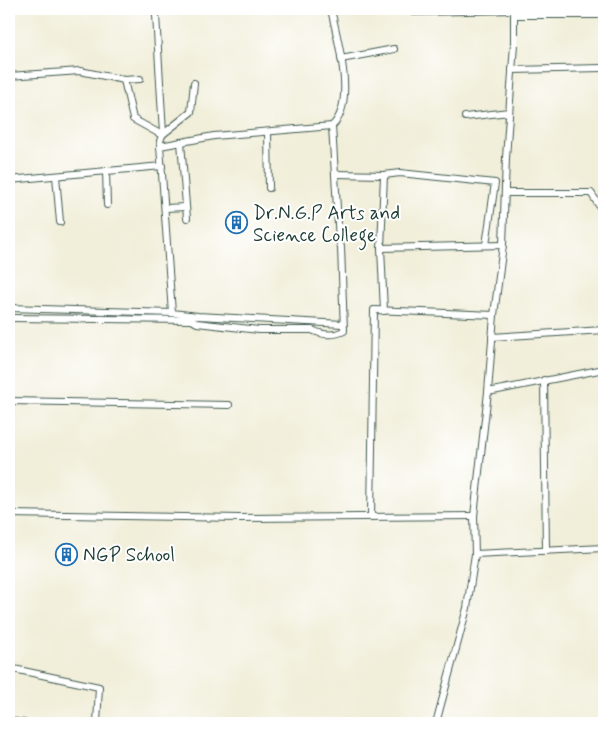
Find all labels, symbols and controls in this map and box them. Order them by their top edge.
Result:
place label: Dr.N.G.P Arts and Science College [253,201,400,251]
building icon: Dr.N.G.P Arts and Science College [225,211,249,235]
building icon: NGP School [55,542,79,566]
place label: NGP School [83,543,175,568]

